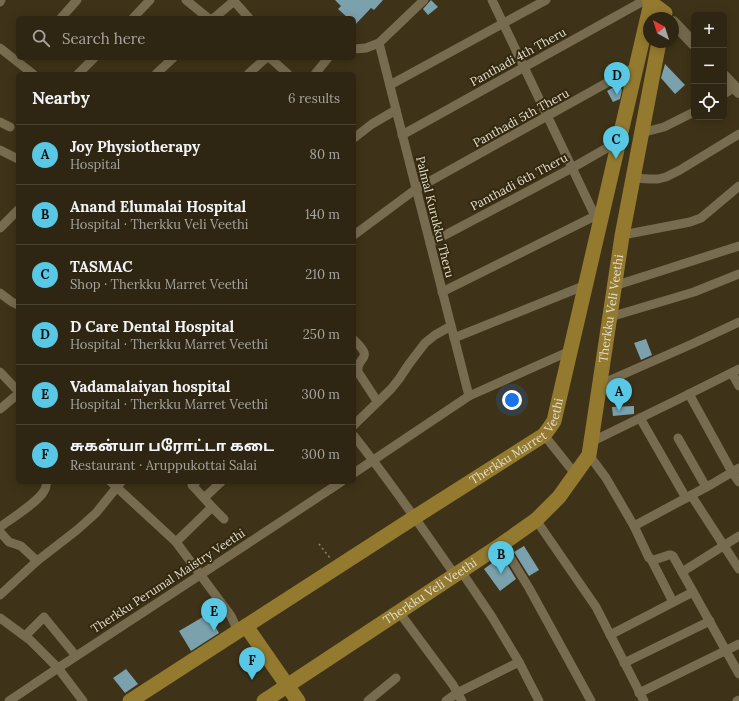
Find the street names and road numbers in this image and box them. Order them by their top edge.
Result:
street label: Panthadi 4th Theru [467,24,568,89]
street label: Panthadi 5th Theru [470,85,571,150]
street label: Panthadi 6th Theru [468,150,570,214]
street label: Palmal Kurukku Theru [413,155,458,279]
street label: Therkku Veli Veethi [595,253,626,363]
street label: Therkku Marret Veethi [467,397,566,487]
street label: Therkku Perumal Maistry Veethi [88,525,247,636]
street label: Therkku Veli Veethi [380,555,479,627]

